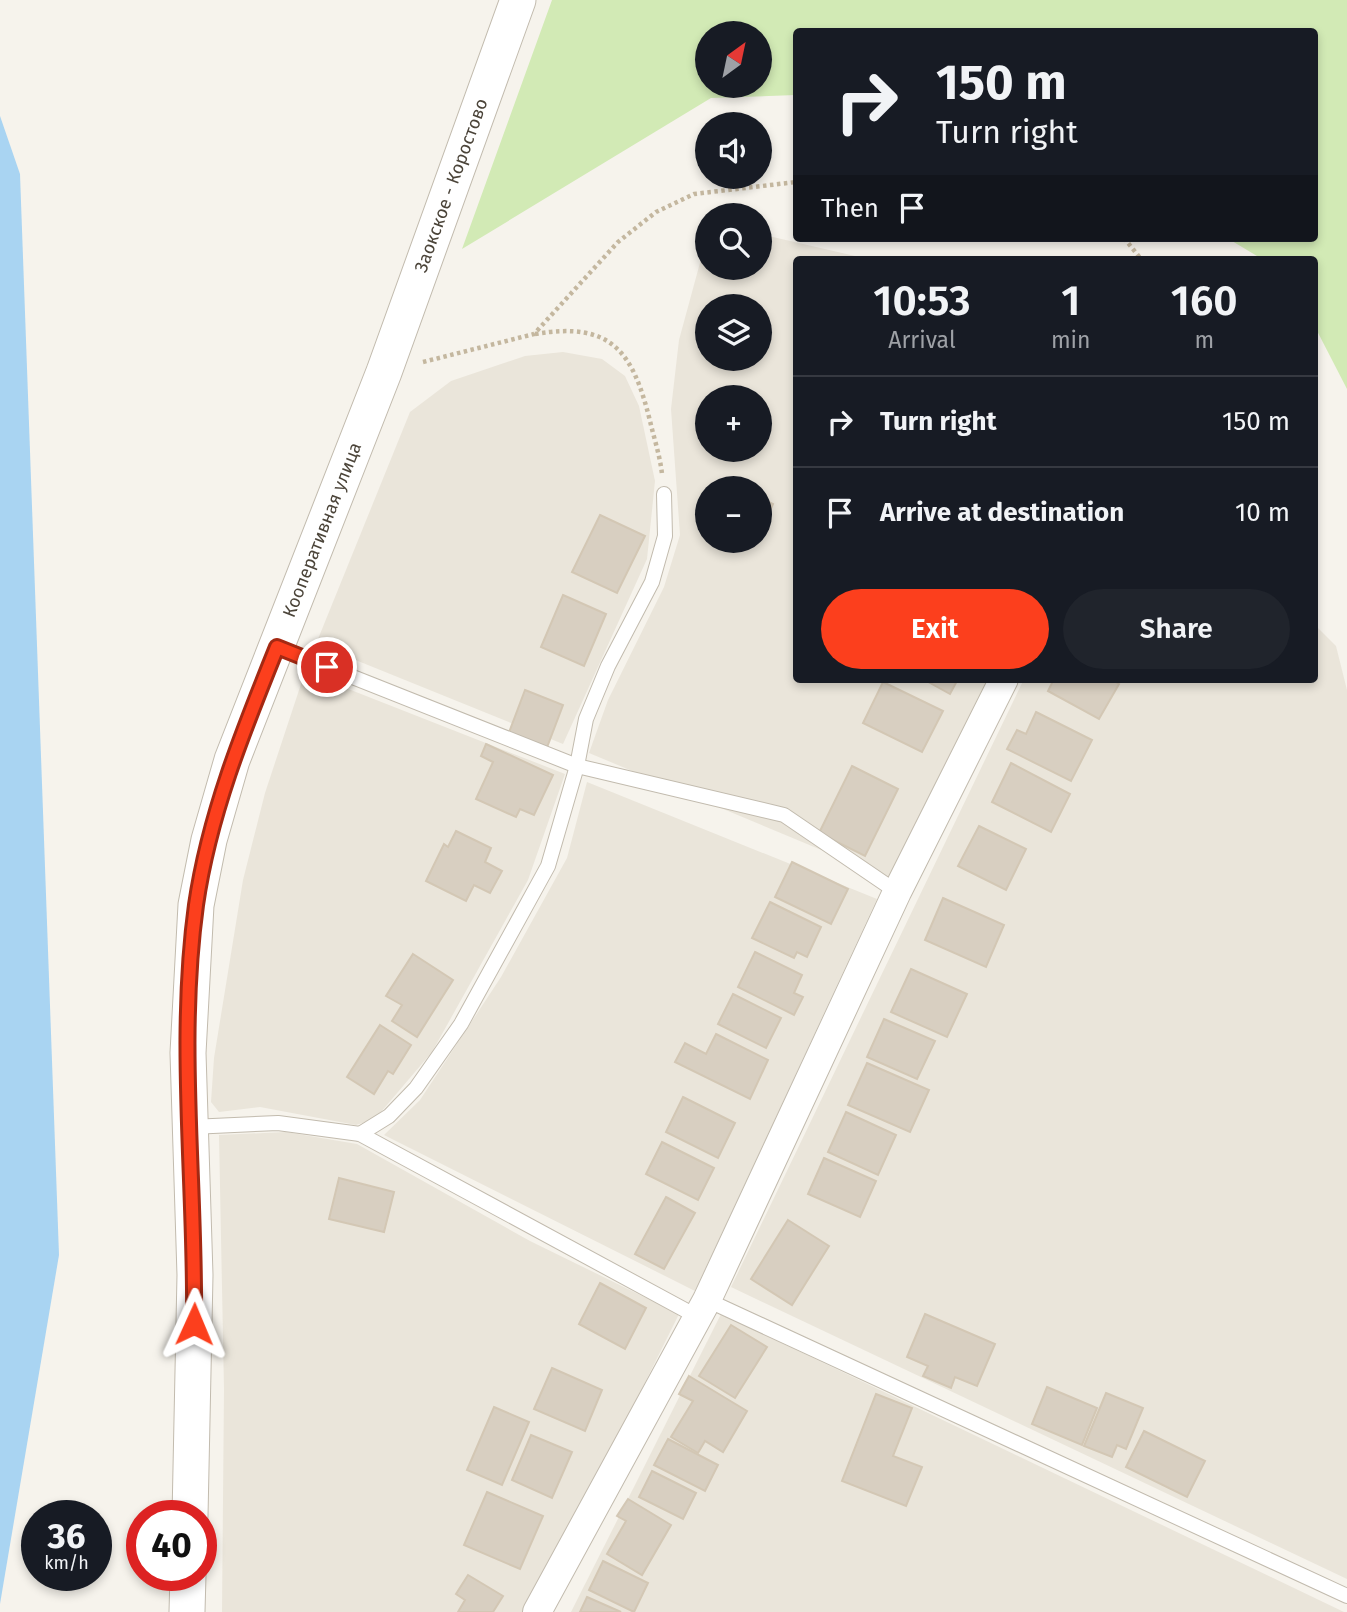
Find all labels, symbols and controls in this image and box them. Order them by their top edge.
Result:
north arrow [695,21,772,98]
map controls [695,21,772,553]
text: 150 m [936,53,1067,112]
icon: right [821,56,912,147]
street label: Заокское - Коростово [410,95,493,275]
button: sound [695,112,772,189]
text: Turn right [936,113,1078,151]
icon: arrive [893,189,931,227]
text: Then [821,193,879,224]
button: search [695,203,772,280]
text: 10:53 [873,276,971,326]
text: 1 [1061,276,1080,326]
text: 160 [1171,276,1238,326]
button: layers [695,294,772,371]
text: Arrival [888,326,956,354]
text: min [1051,326,1091,354]
text: m [1194,326,1214,354]
button: + [695,385,772,462]
icon: right [821,403,859,441]
text: Turn right [880,406,997,437]
text: 150 m [1222,406,1290,437]
street label: Кооперативная улица [278,439,366,621]
button: − [695,476,772,553]
icon: arrive [821,494,859,532]
text: Arrive at destination [880,497,1124,528]
text: 10 m [1235,497,1290,528]
button: Exit [821,589,1049,669]
button: Share [1063,589,1290,669]
pin [297,637,357,697]
icon: arrive [308,648,346,686]
position arrow [157,1287,231,1361]
speed limit sign: 40 [126,1500,217,1591]
text: 36 [48,1515,85,1557]
text: km/h [44,1552,89,1574]

